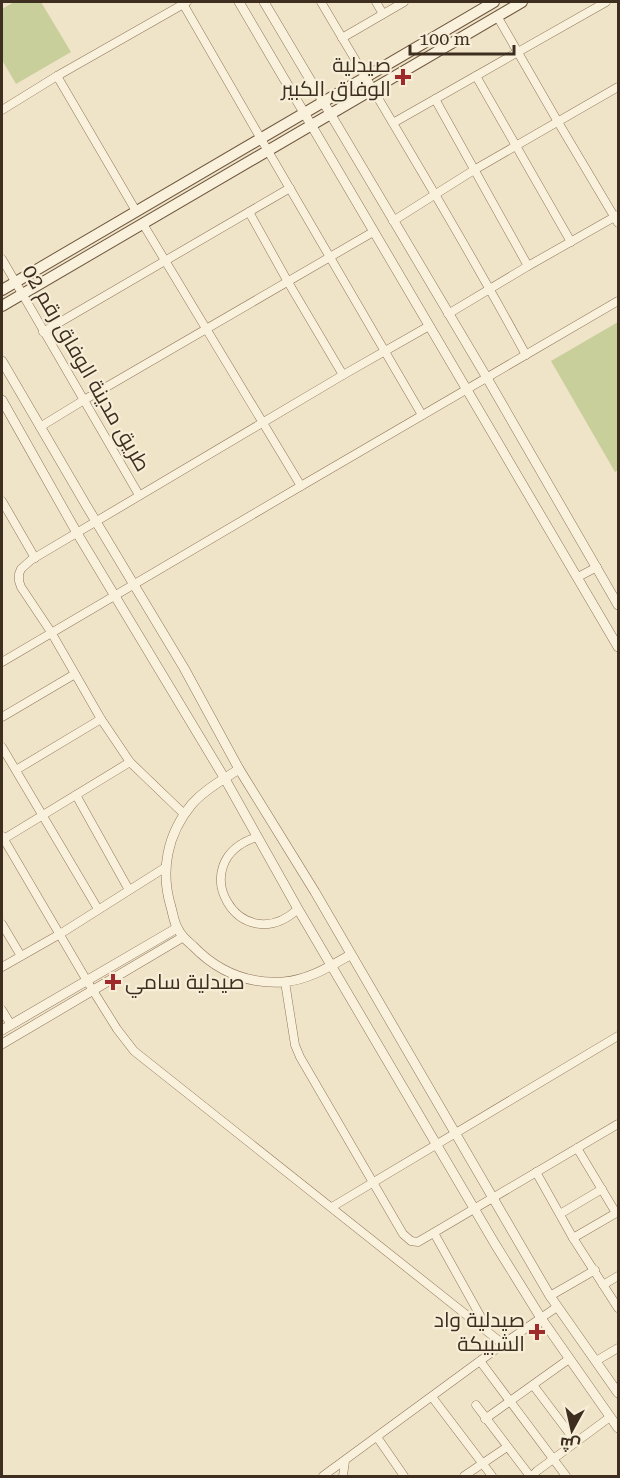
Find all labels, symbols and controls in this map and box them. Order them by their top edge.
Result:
scale bar [410,18,514,56]
text: 100 m [419,28,470,49]
place label: صيدلية الوفاق الكبير [280,53,391,102]
marker: صيدلية الوفاق الكبير [396,70,410,84]
street label: طريق مدينة الوفاق رقم 02 [15,261,155,476]
place label: صيدلية سامي [125,970,245,998]
marker: صيدلية سامي [106,975,120,989]
place label: صيدلية واد الشبيكة [434,1308,525,1356]
marker: صيدلية واد الشبيكة [530,1325,544,1339]
north arrow [542,1400,602,1460]
text: ش [558,1434,581,1455]

